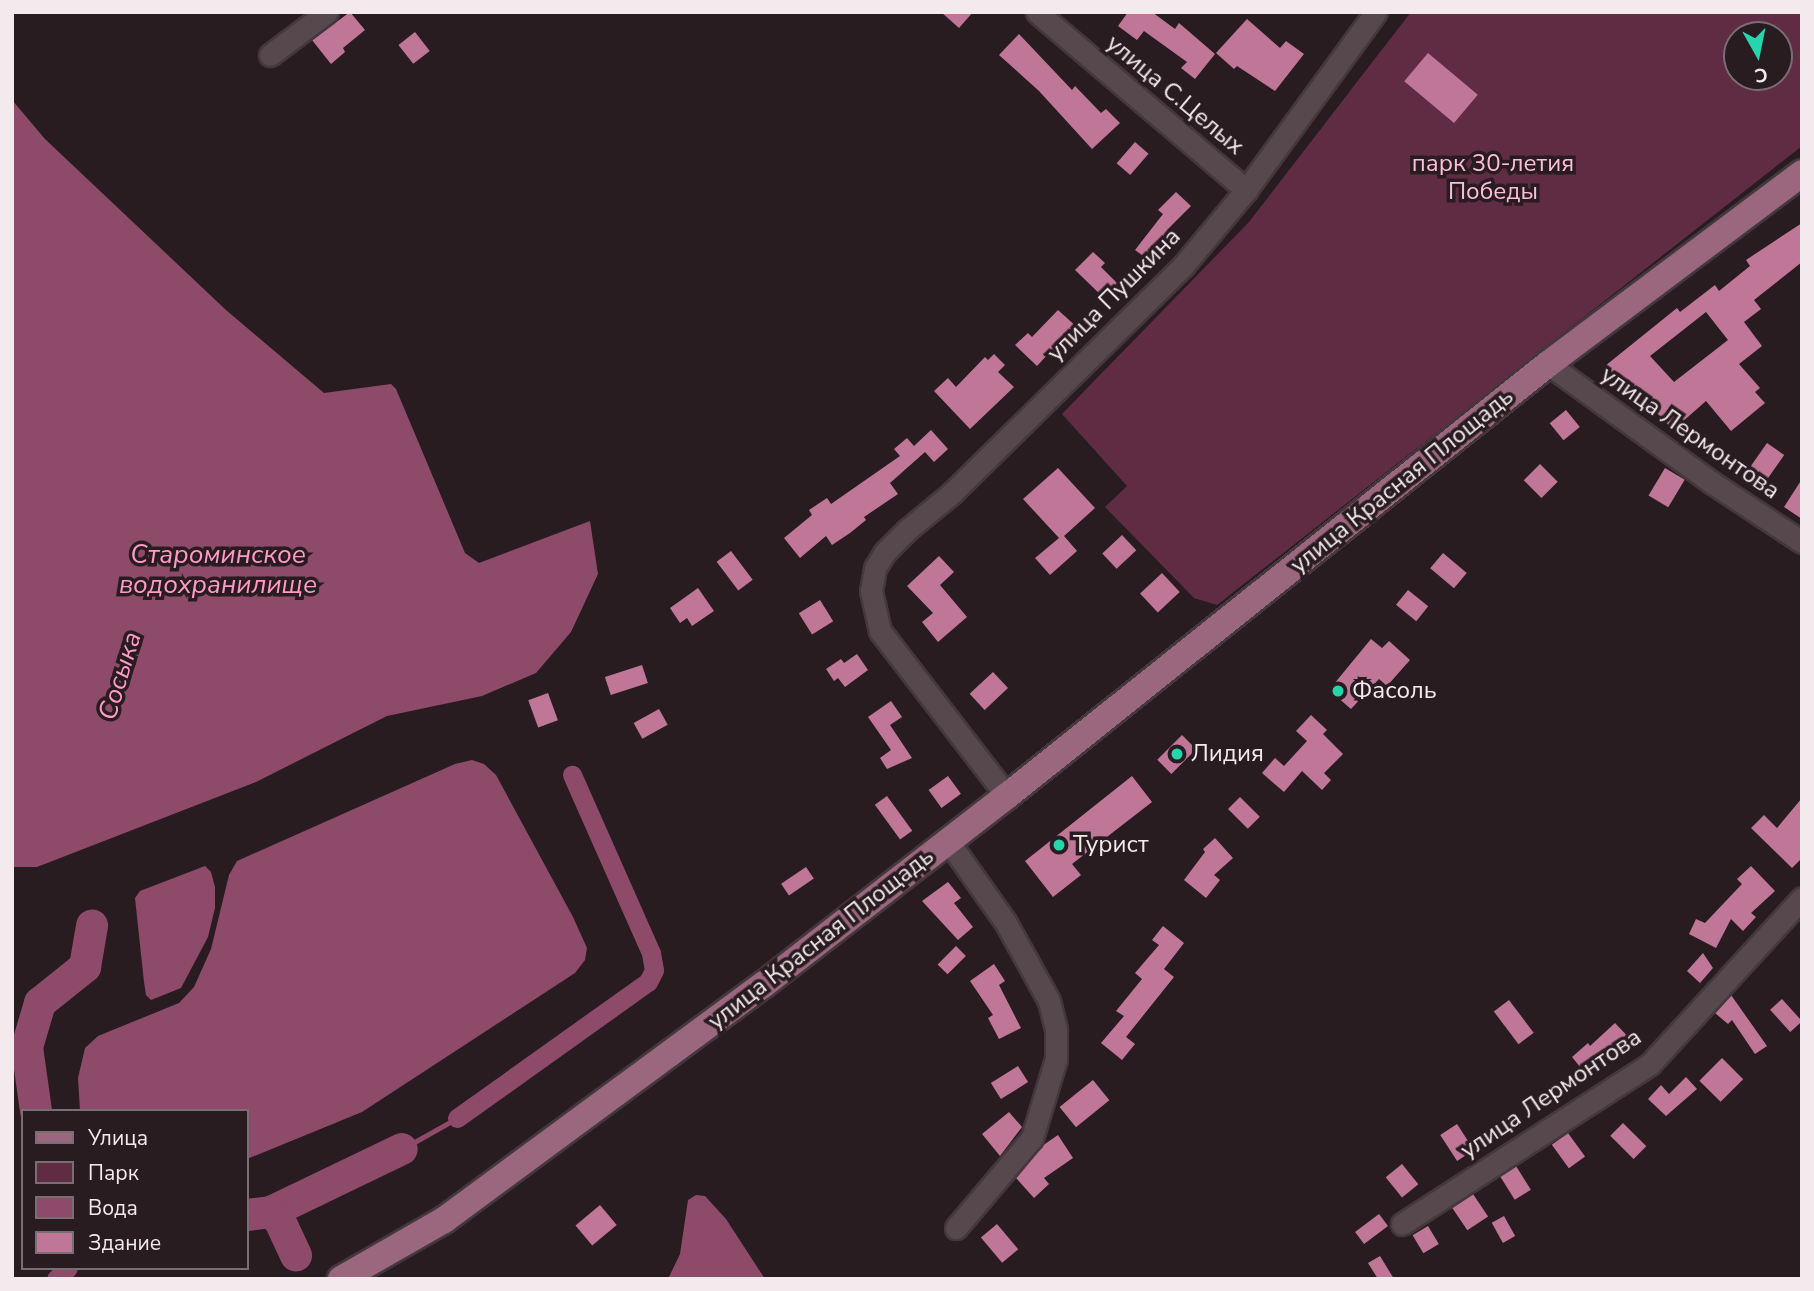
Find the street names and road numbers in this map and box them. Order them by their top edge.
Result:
street label: улица С.Целых [1100,29,1250,161]
street label: улица Пушкина [1041,222,1187,368]
street label: улица Лермонтова [1595,360,1785,506]
street label: улица Красная Площадь [1285,382,1519,580]
street label: улица Красная Площадь [702,842,940,1036]
street label: улица Лермонтова [1455,1023,1647,1165]

